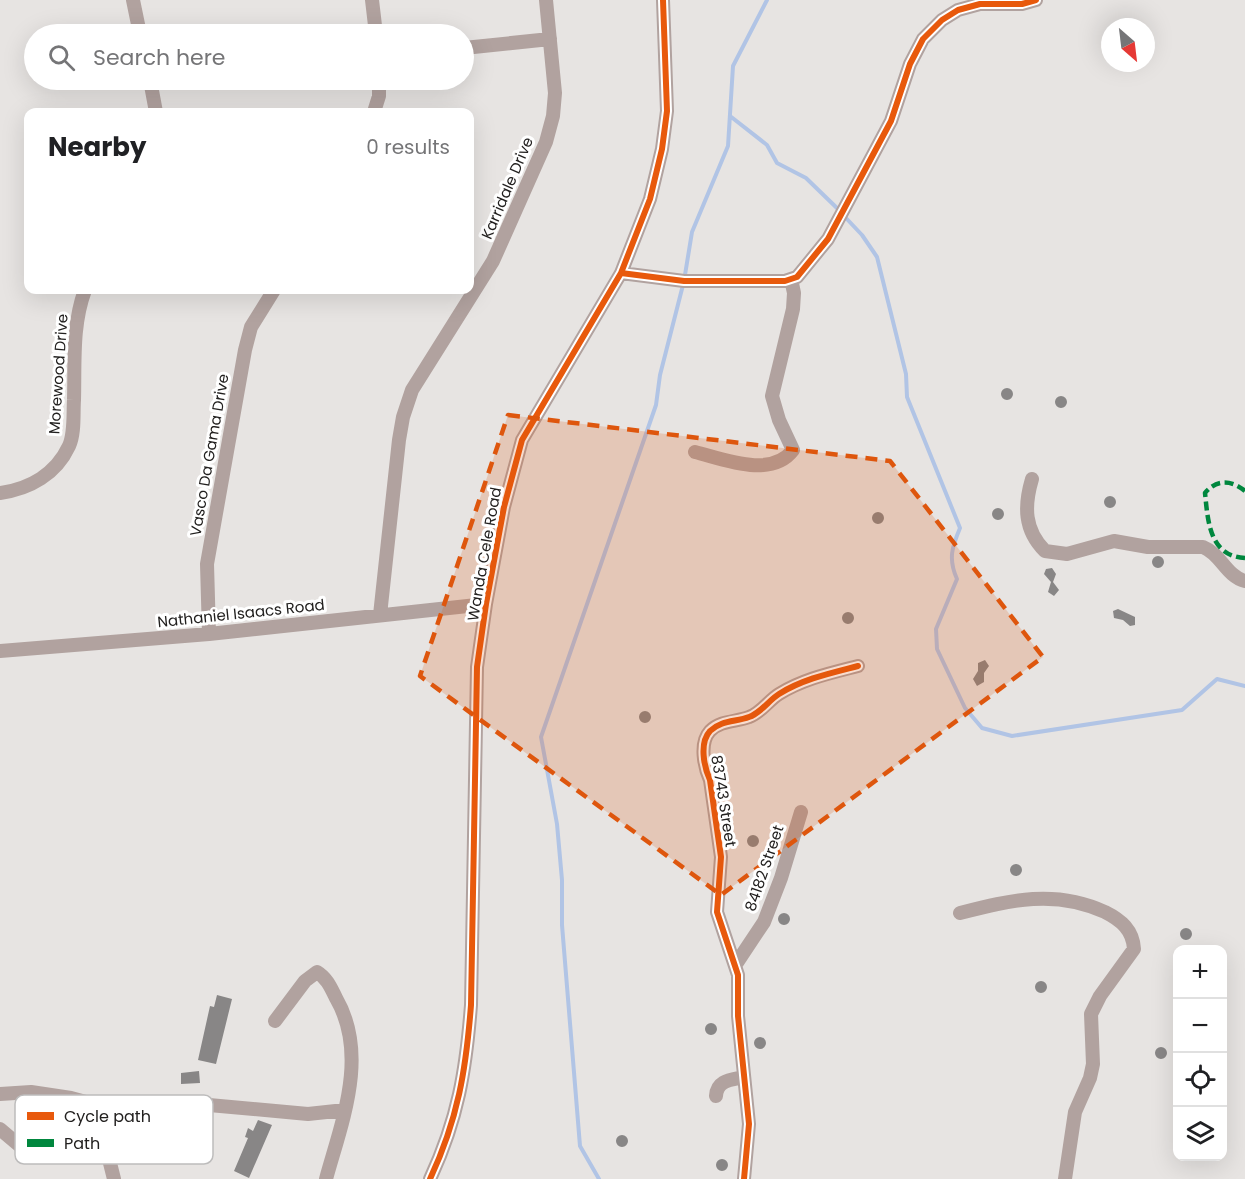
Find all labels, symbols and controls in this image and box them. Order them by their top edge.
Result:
north arrow [1101,18,1155,72]
search box [24,24,474,90]
icon: search [45,41,78,74]
text: Search here [93,42,226,73]
text: Nearby [48,129,146,165]
text: 0 results [366,133,450,161]
street label: Karridale Drive [476,134,538,242]
street label: Morewood Drive [43,313,73,435]
street label: Vasco Da Gama Drive [184,372,234,538]
street label: Wanda Cele Road [462,485,506,623]
street label: Nathaniel Isaacs Road [156,594,326,632]
street label: 83743 Street [706,754,742,848]
street label: 84182 Street [739,822,789,914]
map controls [1173,945,1227,1161]
button: + [1173,945,1227,999]
button: − [1173,999,1227,1053]
button: locate [1173,1053,1227,1107]
legend [15,1095,213,1164]
text: Cycle path [64,1105,151,1128]
button: layers [1173,1107,1227,1161]
text: Path [64,1132,100,1155]

